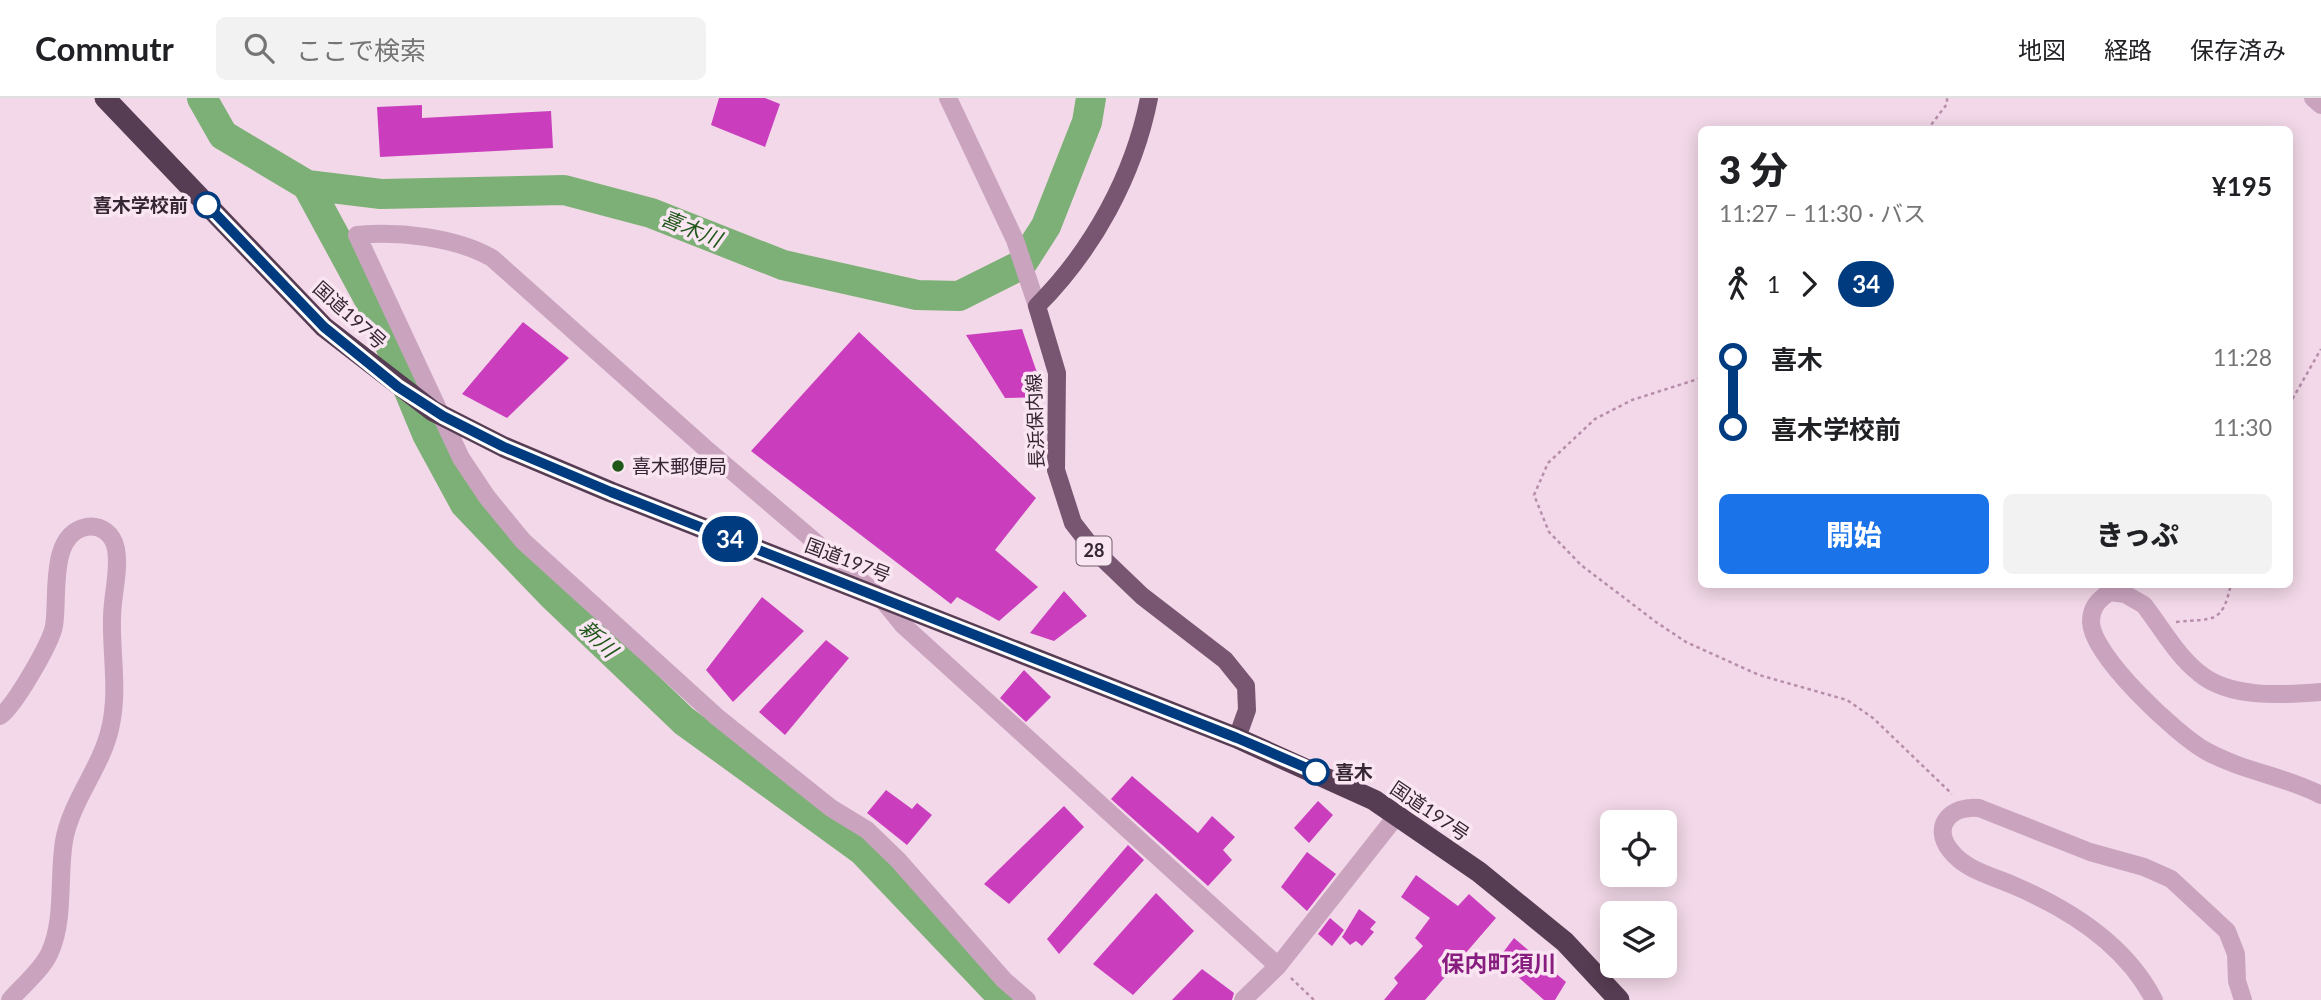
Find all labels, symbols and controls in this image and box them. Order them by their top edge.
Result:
search box [216,17,706,80]
text: Commutr [35,28,174,68]
icon: search [240,29,278,67]
text: ここで検索 [296,34,426,66]
text: 地図 [2018,35,2066,64]
text: 経路 [2104,35,2152,64]
text: 保存済み [2190,35,2286,64]
text: 3 分 [1719,146,1788,192]
text: ¥195 [2212,170,2272,202]
marker: 喜木学校前 [194,192,220,218]
place label: 喜木学校前 [93,193,188,216]
text: 11:27 – 11:30 · バス [1719,199,1926,227]
water label: 喜木川 [658,204,727,252]
icon: walk [1719,265,1757,303]
icon: forward [1790,265,1828,303]
text: 34 [1852,269,1880,298]
text: 1 [1767,270,1780,298]
street label: 国道197号 [309,276,391,353]
text: 喜木 [1771,343,1823,375]
text: 11:28 [2213,343,2272,371]
street label: 長浜保内線 [1021,373,1048,469]
text: 喜木学校前 [1771,413,1901,445]
text: 11:30 [2213,413,2272,441]
place label: 喜木郵便局 [632,454,727,477]
marker: 喜木郵便局 [610,458,626,474]
button: 開始 [1719,494,1989,574]
button: きっぷ [2003,494,2272,574]
line badge: 34 [698,516,762,562]
text: 34 [716,524,744,553]
street label: 国道197号 [802,533,894,586]
road number: 28 [1076,536,1112,565]
water label: 新川 [575,614,624,663]
marker: 喜木 [1303,759,1329,785]
place label: 喜木 [1335,760,1373,783]
street label: 国道197号 [1387,776,1474,845]
map controls [1600,810,1677,978]
button: locate [1600,810,1677,887]
button: layers [1600,901,1677,978]
district label: 保内町須川 [1442,949,1557,977]

